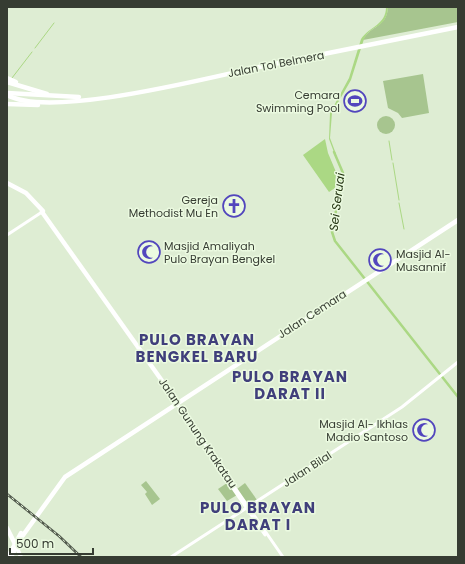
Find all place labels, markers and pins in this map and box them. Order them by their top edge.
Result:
place label: Cemara Swimming Pool [256,87,340,116]
sports icon: Cemara Swimming Pool [342,88,368,114]
place label: Gereja Methodist Mu En [129,192,218,221]
church icon: Gereja Methodist Mu En [221,193,247,219]
place label: Masjid Amaliyah Pulo Brayan Bengkel [164,238,275,267]
mosque icon: Masjid Amaliyah Pulo Brayan Bengkel [136,239,162,265]
place label: Masjid Al- Musannif [396,246,451,275]
mosque icon: Masjid Al- Musannif [367,247,393,273]
place label: Masjid Al- Ikhlas Madio Santoso [319,416,408,445]
mosque icon: Masjid Al- Ikhlas Madio Santoso [411,417,437,443]

